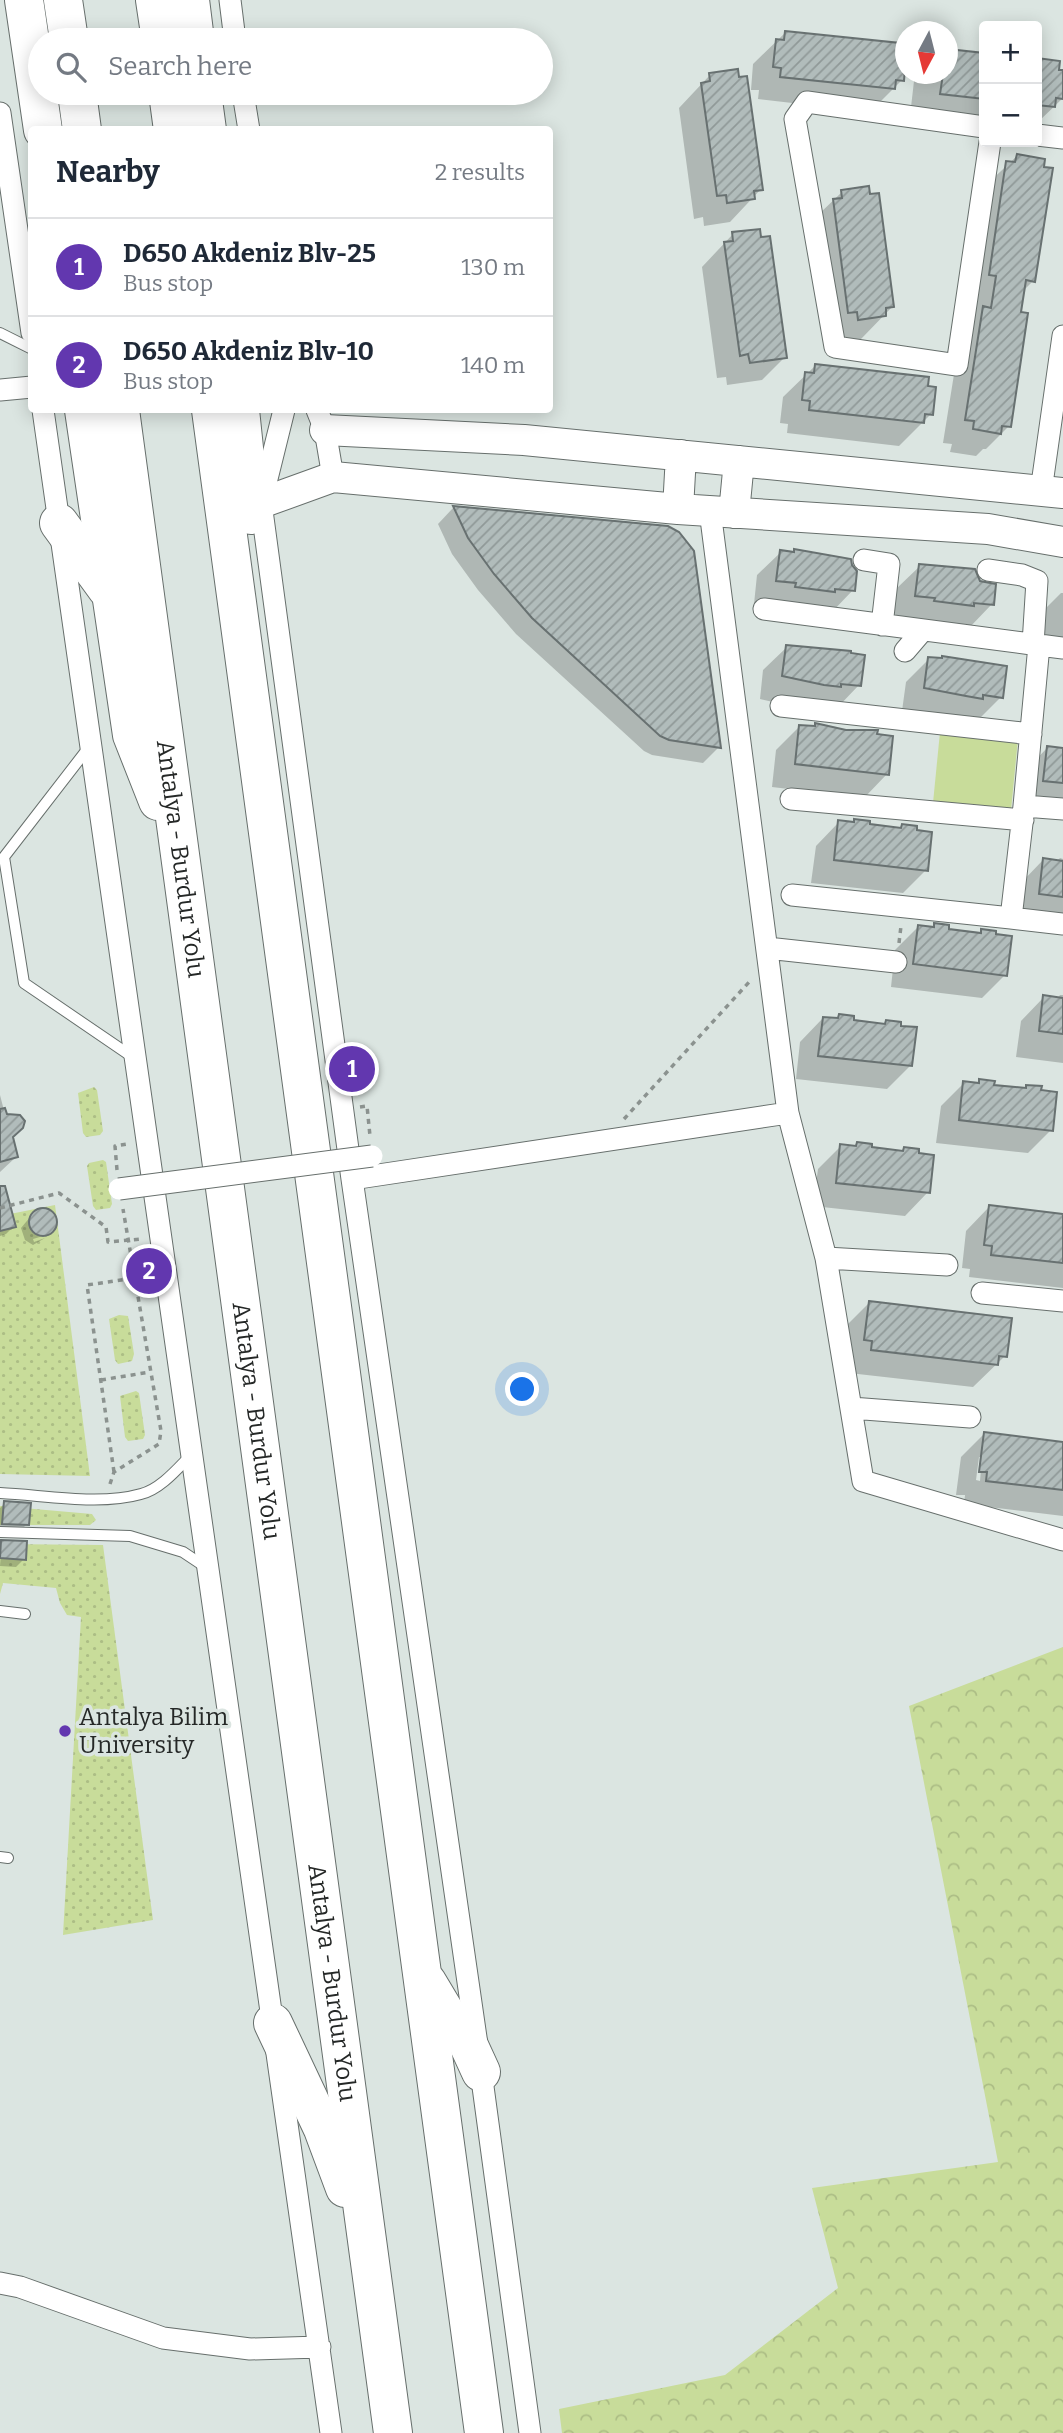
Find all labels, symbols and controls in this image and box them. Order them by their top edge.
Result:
north arrow [895,21,958,84]
map controls [979,21,1042,147]
button: + [979,21,1042,84]
search box [28,28,553,105]
icon: search [52,48,90,86]
text: Search here [108,51,252,82]
button: − [979,84,1042,147]
text: Nearby [56,154,160,190]
text: 2 results [435,158,525,186]
text: D650 Akdeniz Blv-25 [123,238,376,269]
text: 1 [74,253,84,281]
text: 130 m [461,253,525,281]
text: Bus stop [123,269,213,297]
text: D650 Akdeniz Blv-10 [123,336,374,367]
text: 2 [73,351,85,379]
text: 140 m [461,351,525,379]
text: Bus stop [123,367,213,395]
street label: Antalya - Burdur Yolu [151,738,210,980]
pin: 1 [329,1043,375,1095]
pin: 2 [126,1245,172,1297]
street label: Antalya - Burdur Yolu [227,1300,286,1542]
your location [505,1372,539,1406]
place label: Antalya Bilim University [79,1703,228,1759]
marker: Antalya Bilim University [57,1723,73,1739]
street label: Antalya - Burdur Yolu [302,1862,362,2103]

